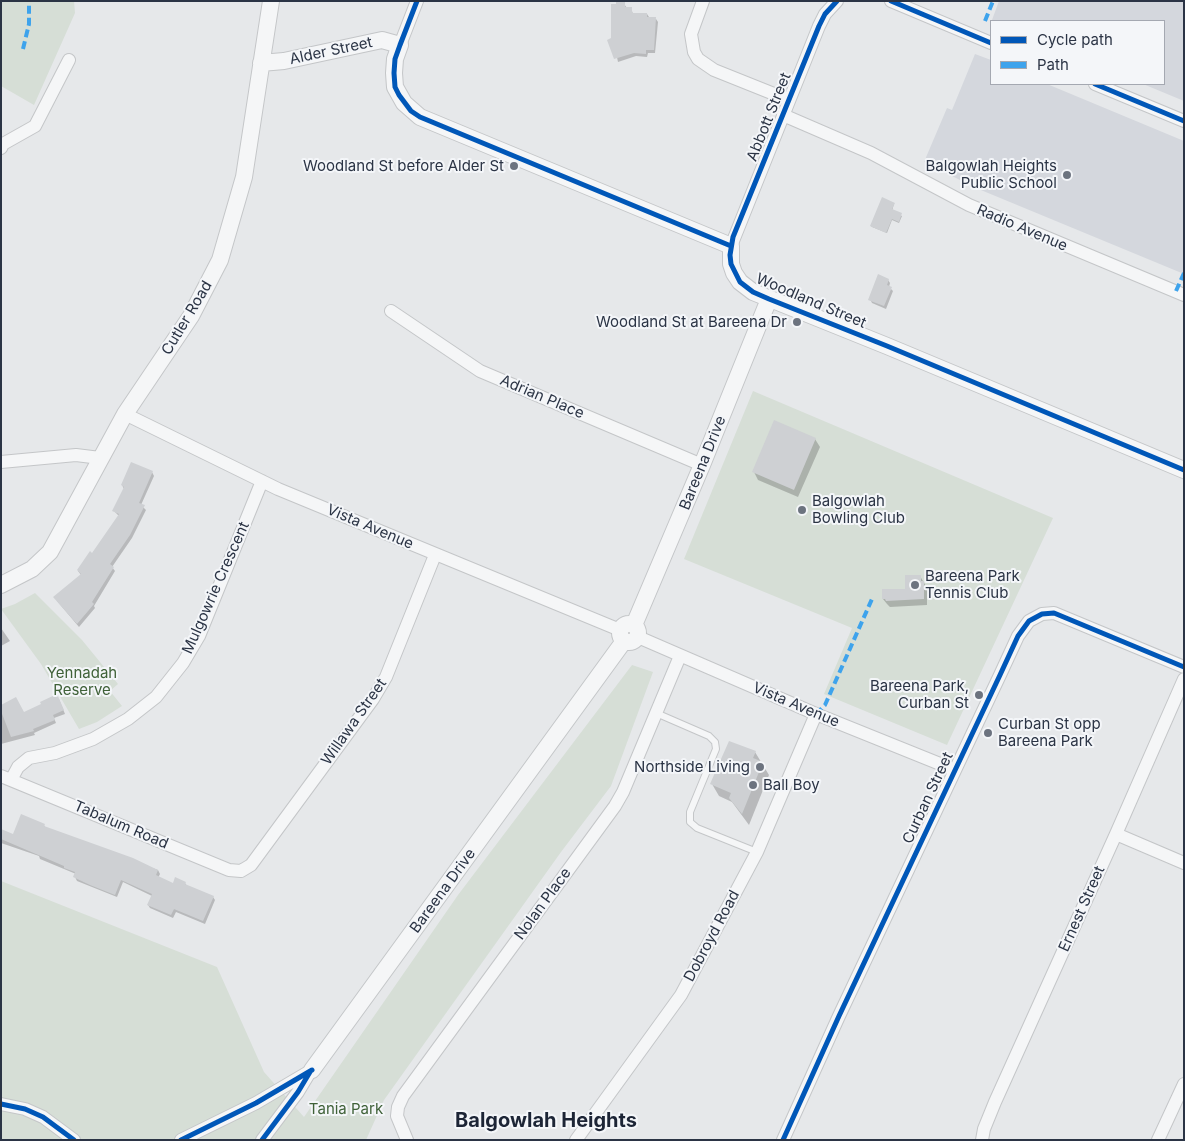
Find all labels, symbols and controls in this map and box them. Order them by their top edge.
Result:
legend [990,20,1165,85]
text: Cycle path [1037,30,1113,49]
street label: Alder Street [288,33,374,69]
text: Path [1037,55,1069,74]
street label: Abbott Street [743,70,795,164]
place label: Woodland St before Alder St [303,157,504,175]
place label: Balgowlah Heights Public School [926,157,1057,192]
marker: Woodland St before Alder St [508,160,520,172]
marker: Balgowlah Heights Public School [1061,169,1073,181]
street label: Radio Avenue [974,201,1070,255]
street label: Woodland Street [753,270,869,332]
street label: Cutler Road [158,278,216,358]
place label: Woodland St at Bareena Dr [596,313,787,331]
marker: Woodland St at Bareena Dr [791,316,803,328]
street label: Adrian Place [497,371,587,423]
street label: Bareena Drive [676,413,730,513]
place label: Balgowlah Bowling Club [812,492,905,527]
street label: Vista Avenue [324,501,416,553]
marker: Balgowlah Bowling Club [796,504,808,516]
street label: Mulgowrie Crescent [179,519,253,657]
place label: Bareena Park Tennis Club [925,567,1020,602]
marker: Bareena Park Tennis Club [909,579,921,591]
park label: Yennadah Reserve [47,664,117,699]
street label: Willawa Street [318,675,390,769]
place label: Bareena Park, Curban St [870,677,969,712]
street label: Vista Avenue [750,679,842,731]
marker: Bareena Park, Curban St [973,689,985,701]
place label: Curban St opp Bareena Park [998,715,1101,750]
marker: Curban St opp Bareena Park [982,727,994,739]
street label: Curban Street [899,749,957,847]
place label: Northside Living [634,758,750,776]
marker: Northside Living [754,761,766,773]
place label: Ball Boy [763,776,820,794]
marker: Ball Boy [747,779,759,791]
street label: Tabalum Road [71,797,171,853]
street label: Bareena Drive [406,845,480,937]
street label: Ernest Street [1055,863,1109,955]
street label: Nolan Place [511,865,575,943]
street label: Dobroyd Road [680,887,744,985]
park label: Tania Park [309,1100,383,1118]
district label: Balgowlah Heights [455,1109,637,1133]

